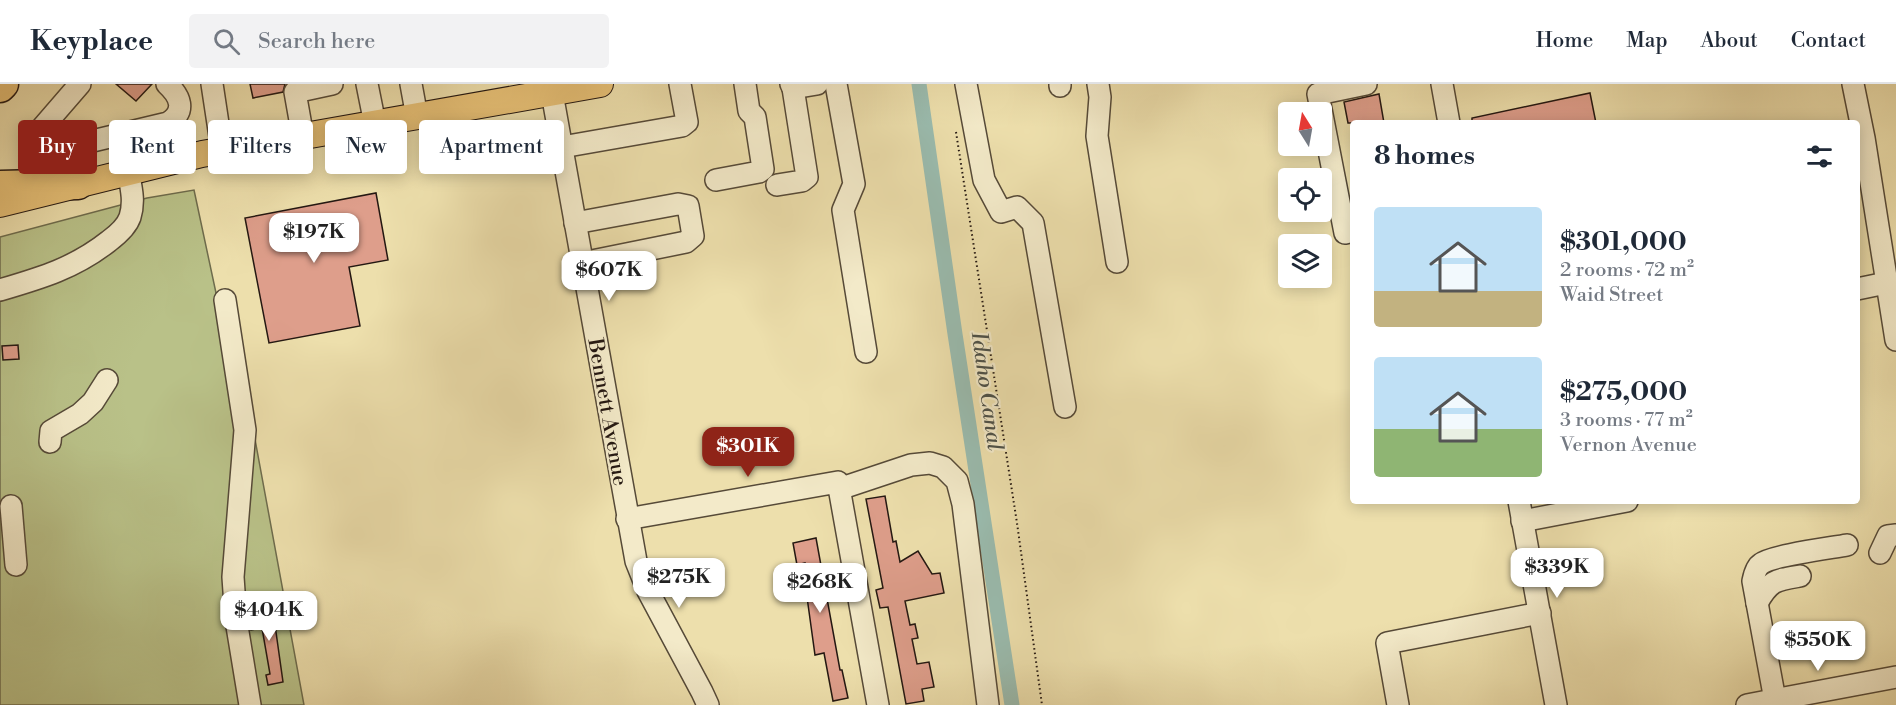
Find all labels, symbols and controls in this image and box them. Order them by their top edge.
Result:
search box [189,14,609,68]
text: Keyplace [30,24,153,59]
icon: search [210,25,243,58]
text: Search here [258,28,375,55]
text: Home [1536,28,1593,54]
text: Map [1626,28,1668,54]
text: About [1701,28,1758,54]
text: Contact [1791,28,1866,54]
north arrow [1278,102,1332,156]
map controls [1278,102,1332,288]
chip: Buy [18,120,97,174]
chip: Rent [109,120,196,174]
chip: Filters [208,120,313,174]
chip: New [325,120,407,174]
chip: Apartment [419,120,564,174]
text: 8 homes [1374,140,1475,172]
icon: filters [1803,140,1836,173]
button: locate [1278,168,1332,222]
pin: $197K [272,213,356,264]
text: $197K [283,220,345,245]
text: $301,000 [1560,226,1687,258]
icon: home [1422,231,1494,303]
button: layers [1278,234,1332,288]
pin: $607K [567,251,651,302]
text: $607K [576,258,642,283]
text: 2 rooms · 72 m² [1560,258,1694,283]
text: Waid Street [1560,283,1663,308]
water label: Idaho Canal [965,329,1008,452]
street label: Bennett Avenue [581,335,633,488]
text: $275,000 [1560,376,1687,408]
icon: home [1422,381,1494,453]
text: 3 rooms · 77 m² [1560,408,1693,433]
pin: $301K [706,427,790,478]
text: Vernon Avenue [1560,433,1697,458]
text: $301K [716,434,780,459]
pin: $339K [1515,548,1599,599]
text: $339K [1525,555,1589,580]
pin: $275K [637,558,721,609]
pin: $268K [778,563,862,614]
text: $275K [647,565,711,590]
text: $268K [787,570,853,595]
pin: $404K [227,591,311,642]
text: $404K [234,598,304,623]
pin: $550K [1776,621,1860,672]
text: $550K [1784,628,1852,653]

